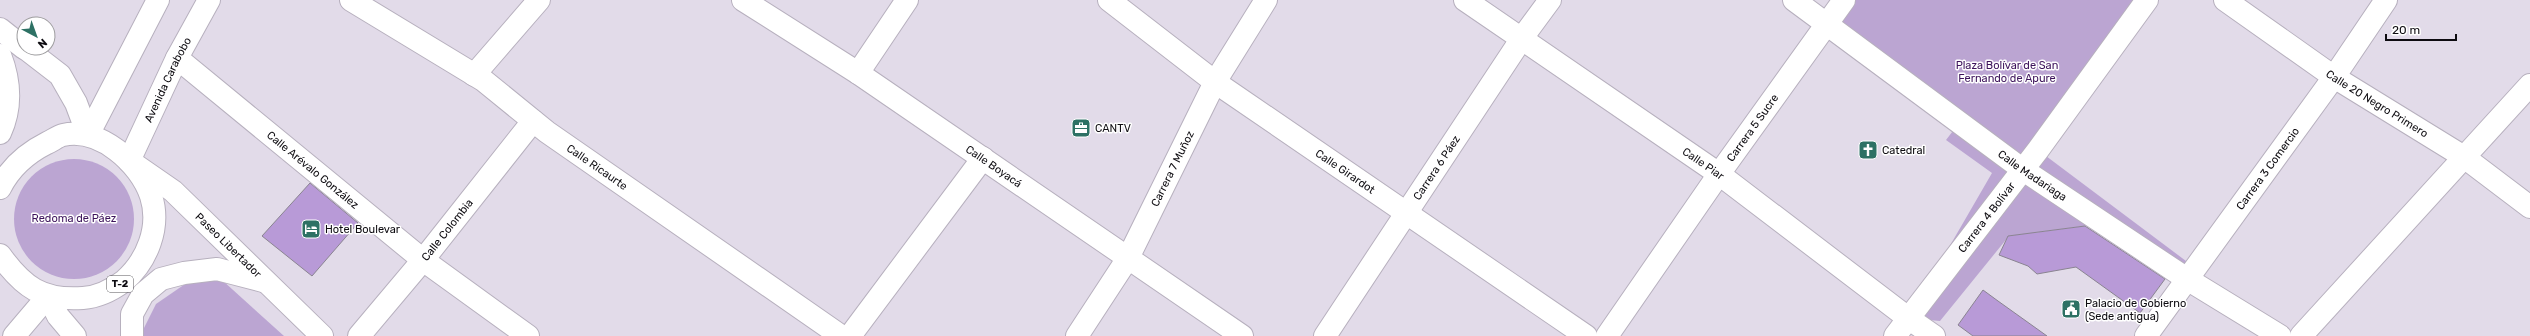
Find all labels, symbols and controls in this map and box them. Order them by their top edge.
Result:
north arrow [16,16,56,56]
scale bar [2386,16,2456,42]
text: 20 m [2392,23,2420,37]
street label: Avenida Carabobo [141,35,194,124]
text: N [35,36,49,51]
park label: Plaza Bolívar de San Fernando de Apure [1956,59,2058,85]
street label: Calle 20 Negro Primero [2323,67,2431,140]
street label: Carrera 5 Sucre [1724,91,1781,164]
office icon: CANTV [1070,117,1092,139]
place label: CANTV [1095,122,1131,135]
street label: Carrera 3 Comercio [2233,125,2302,212]
street label: Calle Arévalo González [264,128,362,211]
street label: Carrera 7 Muñoz [1148,128,1197,209]
street label: Carrera 6 Páez [1410,132,1463,202]
church icon: Catedral [1857,139,1879,161]
street label: Calle Ricaurte [564,141,630,192]
street label: Calle Boyacá [963,142,1025,190]
street label: Calle Piar [1680,144,1728,183]
place label: Catedral [1882,144,1925,157]
street label: Calle Girardot [1313,146,1378,197]
street label: Calle Madariaga [1996,147,2069,204]
street label: Carrera 4 Bolívar [1955,179,2018,255]
street label: Calle Colombia [418,196,475,263]
street label: Paseo Libertador [193,210,265,281]
park label: Redoma de Páez [32,212,117,225]
hotel icon: Hotel Boulevar [300,218,322,240]
place label: Hotel Boulevar [325,223,401,236]
road number: T-2 [107,276,133,292]
place label: Palacio de Gobierno (Sede antigua) [2085,297,2186,323]
public building icon: Palacio de Gobierno (Sede antigua) [2060,298,2082,320]

